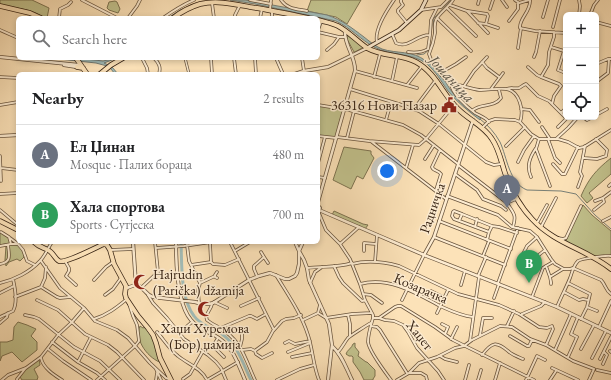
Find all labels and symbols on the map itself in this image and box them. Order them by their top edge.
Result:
water label: Јошаница [423,49,479,106]
place label: 36316 Нови Пазар [331,96,437,114]
public building icon: 36316 Нови Пазар [440,96,458,114]
your location [377,161,397,181]
pin: A [494,175,520,208]
street label: Радничка [415,180,449,236]
pin: B [516,250,542,283]
place label: Hajrudin (Parička) džamija [153,265,245,299]
street label: Козарачка [391,269,451,308]
mosque icon: Hajrudin (Parička) džamija [132,273,150,291]
mosque icon: Хаџи Хуремова (Бор) џамија [196,300,214,318]
street label: Хаџет [402,315,438,354]
place label: Хаџи Хуремова (Бор) џамија [160,319,250,353]

